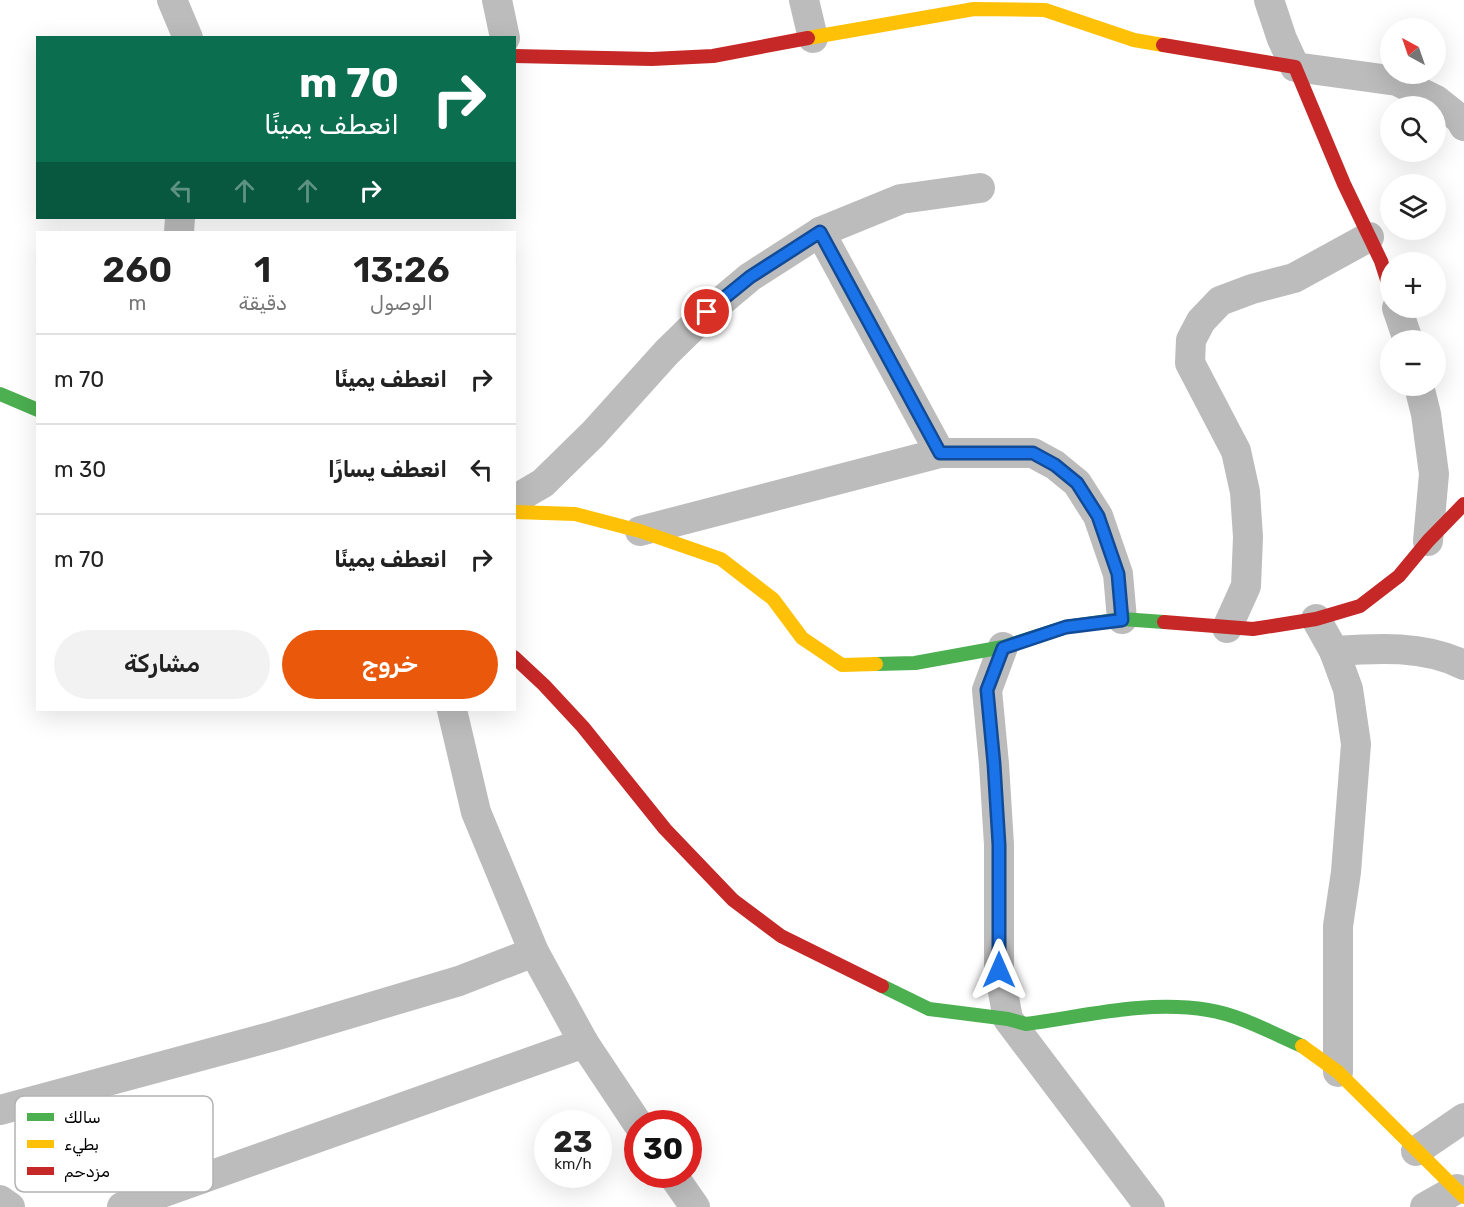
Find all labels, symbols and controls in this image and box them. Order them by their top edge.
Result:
north arrow [1380,18,1446,84]
map controls [1380,18,1446,396]
text: 70 m [299,58,399,108]
icon: right [420,60,498,138]
button: search [1380,96,1446,162]
text: انعطف يمينًا [264,109,399,141]
icon: left [165,174,198,207]
icon: ahead [228,174,261,207]
icon: ahead [291,174,324,207]
icon: right [354,174,387,207]
button: layers [1380,174,1446,240]
text: 260 [102,248,172,291]
text: 1 [254,248,271,291]
text: 13:26 [353,248,450,291]
button: + [1380,252,1446,318]
pin [681,286,732,337]
text: m [128,291,146,315]
text: دقيقة [239,291,287,315]
text: الوصول [370,291,433,315]
icon: arrive [690,295,723,328]
button: − [1380,330,1446,396]
icon: right [465,363,498,396]
text: 70 m [54,366,104,393]
text: انعطف يمينًا [334,366,447,393]
icon: left [465,453,498,486]
text: 30 m [54,456,106,483]
text: انعطف يسارًا [328,456,447,483]
icon: right [465,543,498,576]
text: 70 m [54,546,104,573]
text: انعطف يمينًا [334,546,447,573]
button: مشاركة [54,630,270,699]
button: خروج [282,630,498,699]
position arrow [967,938,1031,1002]
legend [15,1096,213,1192]
text: سالك [64,1108,101,1127]
speed limit sign: 30 [624,1110,702,1188]
text: 23 [553,1124,593,1160]
text: بطيء [64,1135,99,1157]
text: km/h [554,1155,592,1173]
text: مزدحم [64,1162,110,1182]

